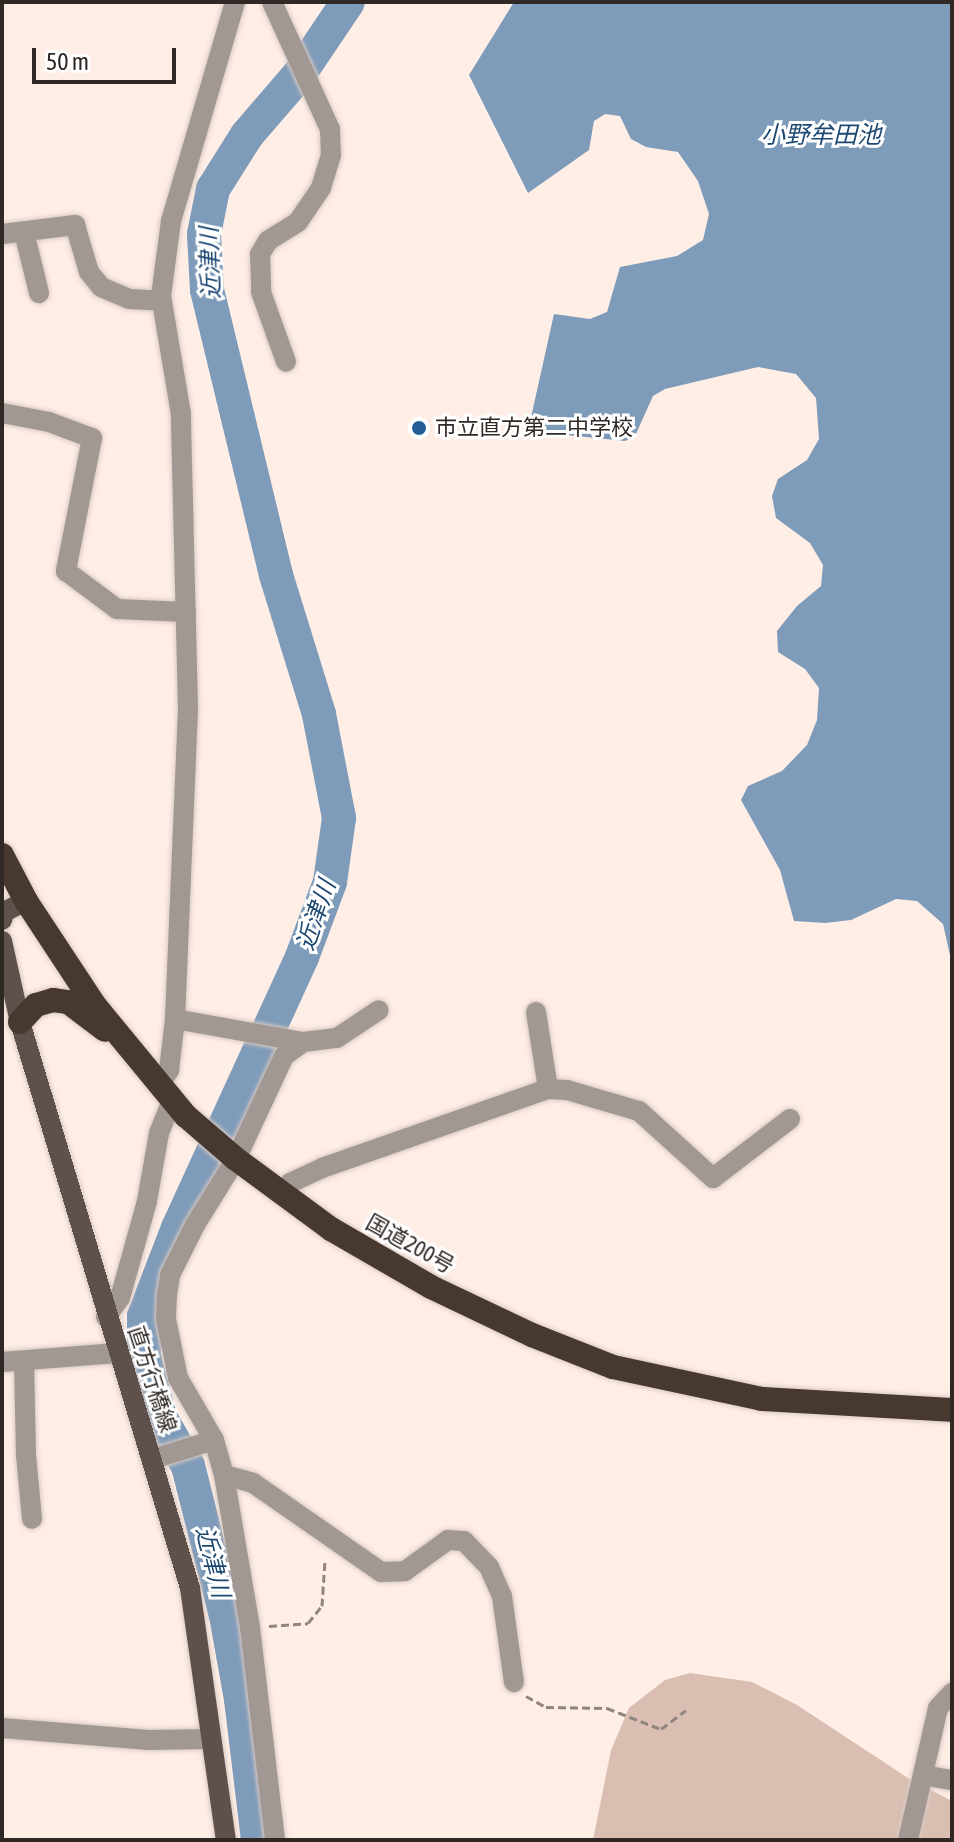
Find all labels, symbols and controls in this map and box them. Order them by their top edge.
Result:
scale bar [36,32,180,82]
text: 50 m [46,48,89,75]
water label: 小野牟田池 [761,121,881,149]
water label: 近津川 [194,227,226,299]
place label: 市立直方第二中学校 [435,415,633,441]
marker: 市立直方第二中学校 [410,419,428,437]
water label: 近津川 [291,876,341,954]
street label: 国道200号 [361,1209,459,1279]
street label: 直方行橋線 [122,1323,182,1435]
water label: 近津川 [190,1524,236,1600]

